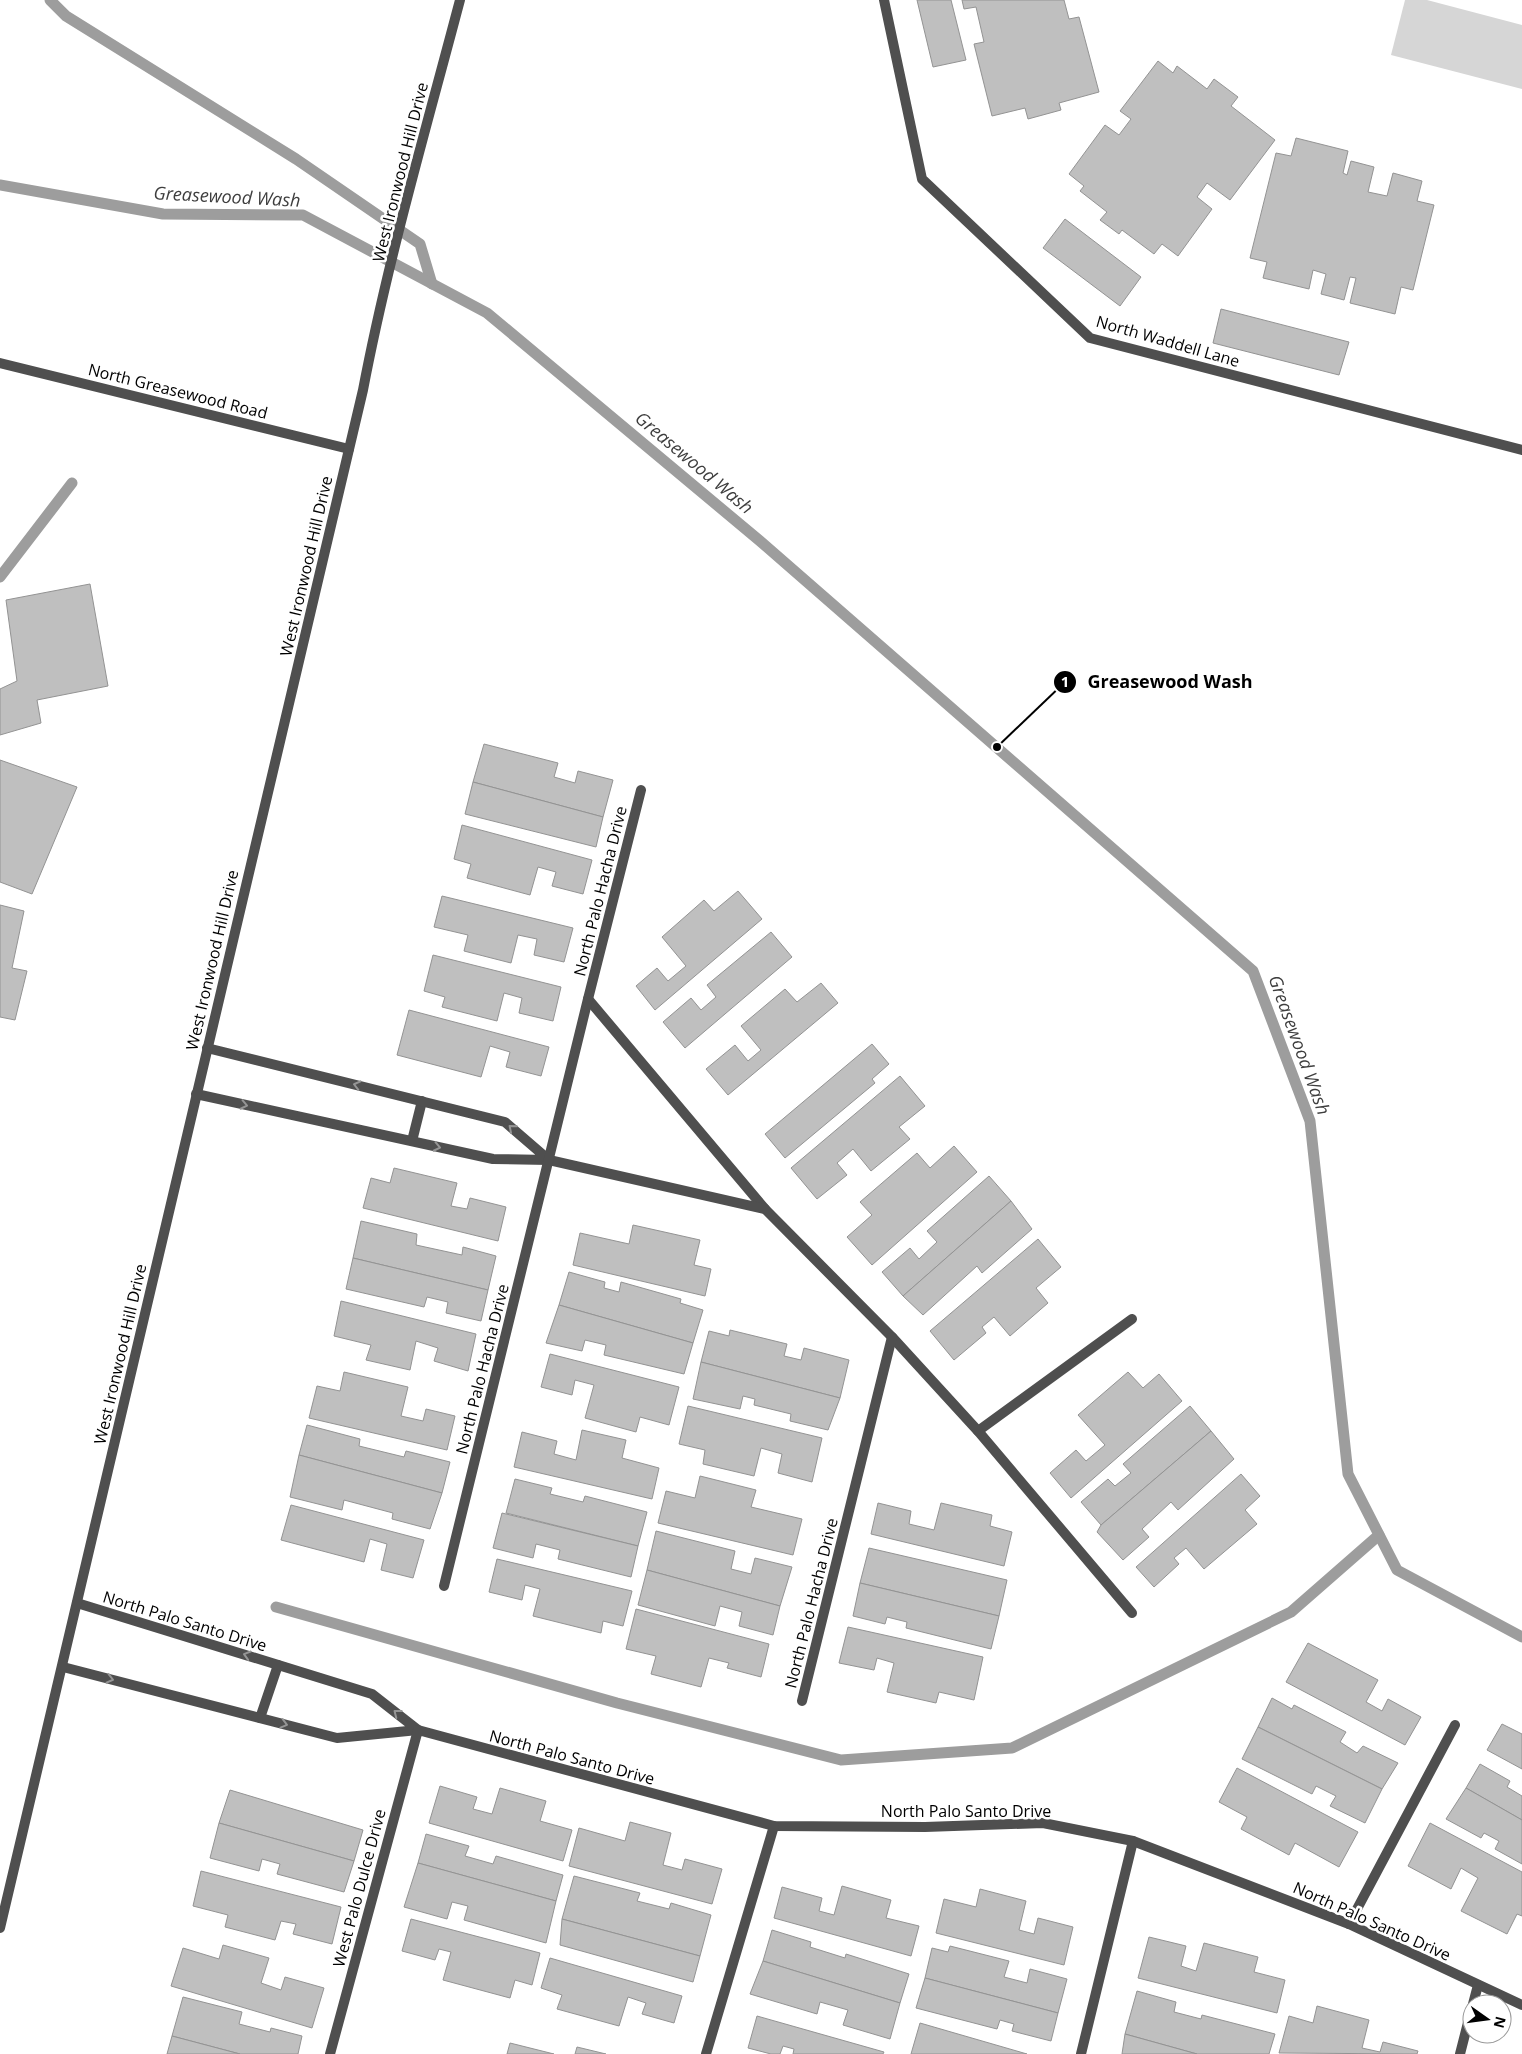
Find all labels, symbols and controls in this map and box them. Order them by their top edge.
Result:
street label: West Ironwood Hill Drive [367,80,433,264]
water label: Greasewood Wash [153,180,301,212]
street label: North Waddell Lane [1094,310,1242,372]
street label: North Greasewood Road [86,358,270,424]
water label: Greasewood Wash [631,406,759,519]
street label: West Ironwood Hill Drive [275,474,337,658]
callout: Greasewood Wash [1052,665,1262,698]
text: Greasewood Wash [1087,669,1253,693]
text: 1 [1061,671,1069,691]
street label: North Palo Hacha Drive [568,804,632,978]
street label: West Ironwood Hill Drive [181,868,243,1052]
water label: Greasewood Wash [1264,971,1336,1118]
one-way arrow [353,1081,361,1091]
one-way arrow [239,1099,248,1110]
one-way arrow [509,1125,518,1134]
one-way arrow [432,1141,441,1152]
street label: West Ironwood Hill Drive [89,1262,151,1446]
street label: North Palo Hacha Drive [450,1282,514,1456]
street label: North Palo Hacha Drive [779,1516,843,1690]
street label: North Palo Santo Drive [100,1586,270,1656]
one-way arrow [243,1651,252,1661]
one-way arrow [105,1674,113,1684]
one-way arrow [394,1711,403,1719]
one-way arrow [280,1719,288,1729]
street label: North Palo Santo Drive [487,1724,657,1790]
street label: North Palo Santo Drive [881,1800,1051,1822]
street label: West Palo Dulce Drive [327,1806,391,1970]
street label: North Palo Santo Drive [1290,1876,1454,1966]
north arrow [1462,1994,1512,2044]
text: N [1490,2014,1511,2030]

